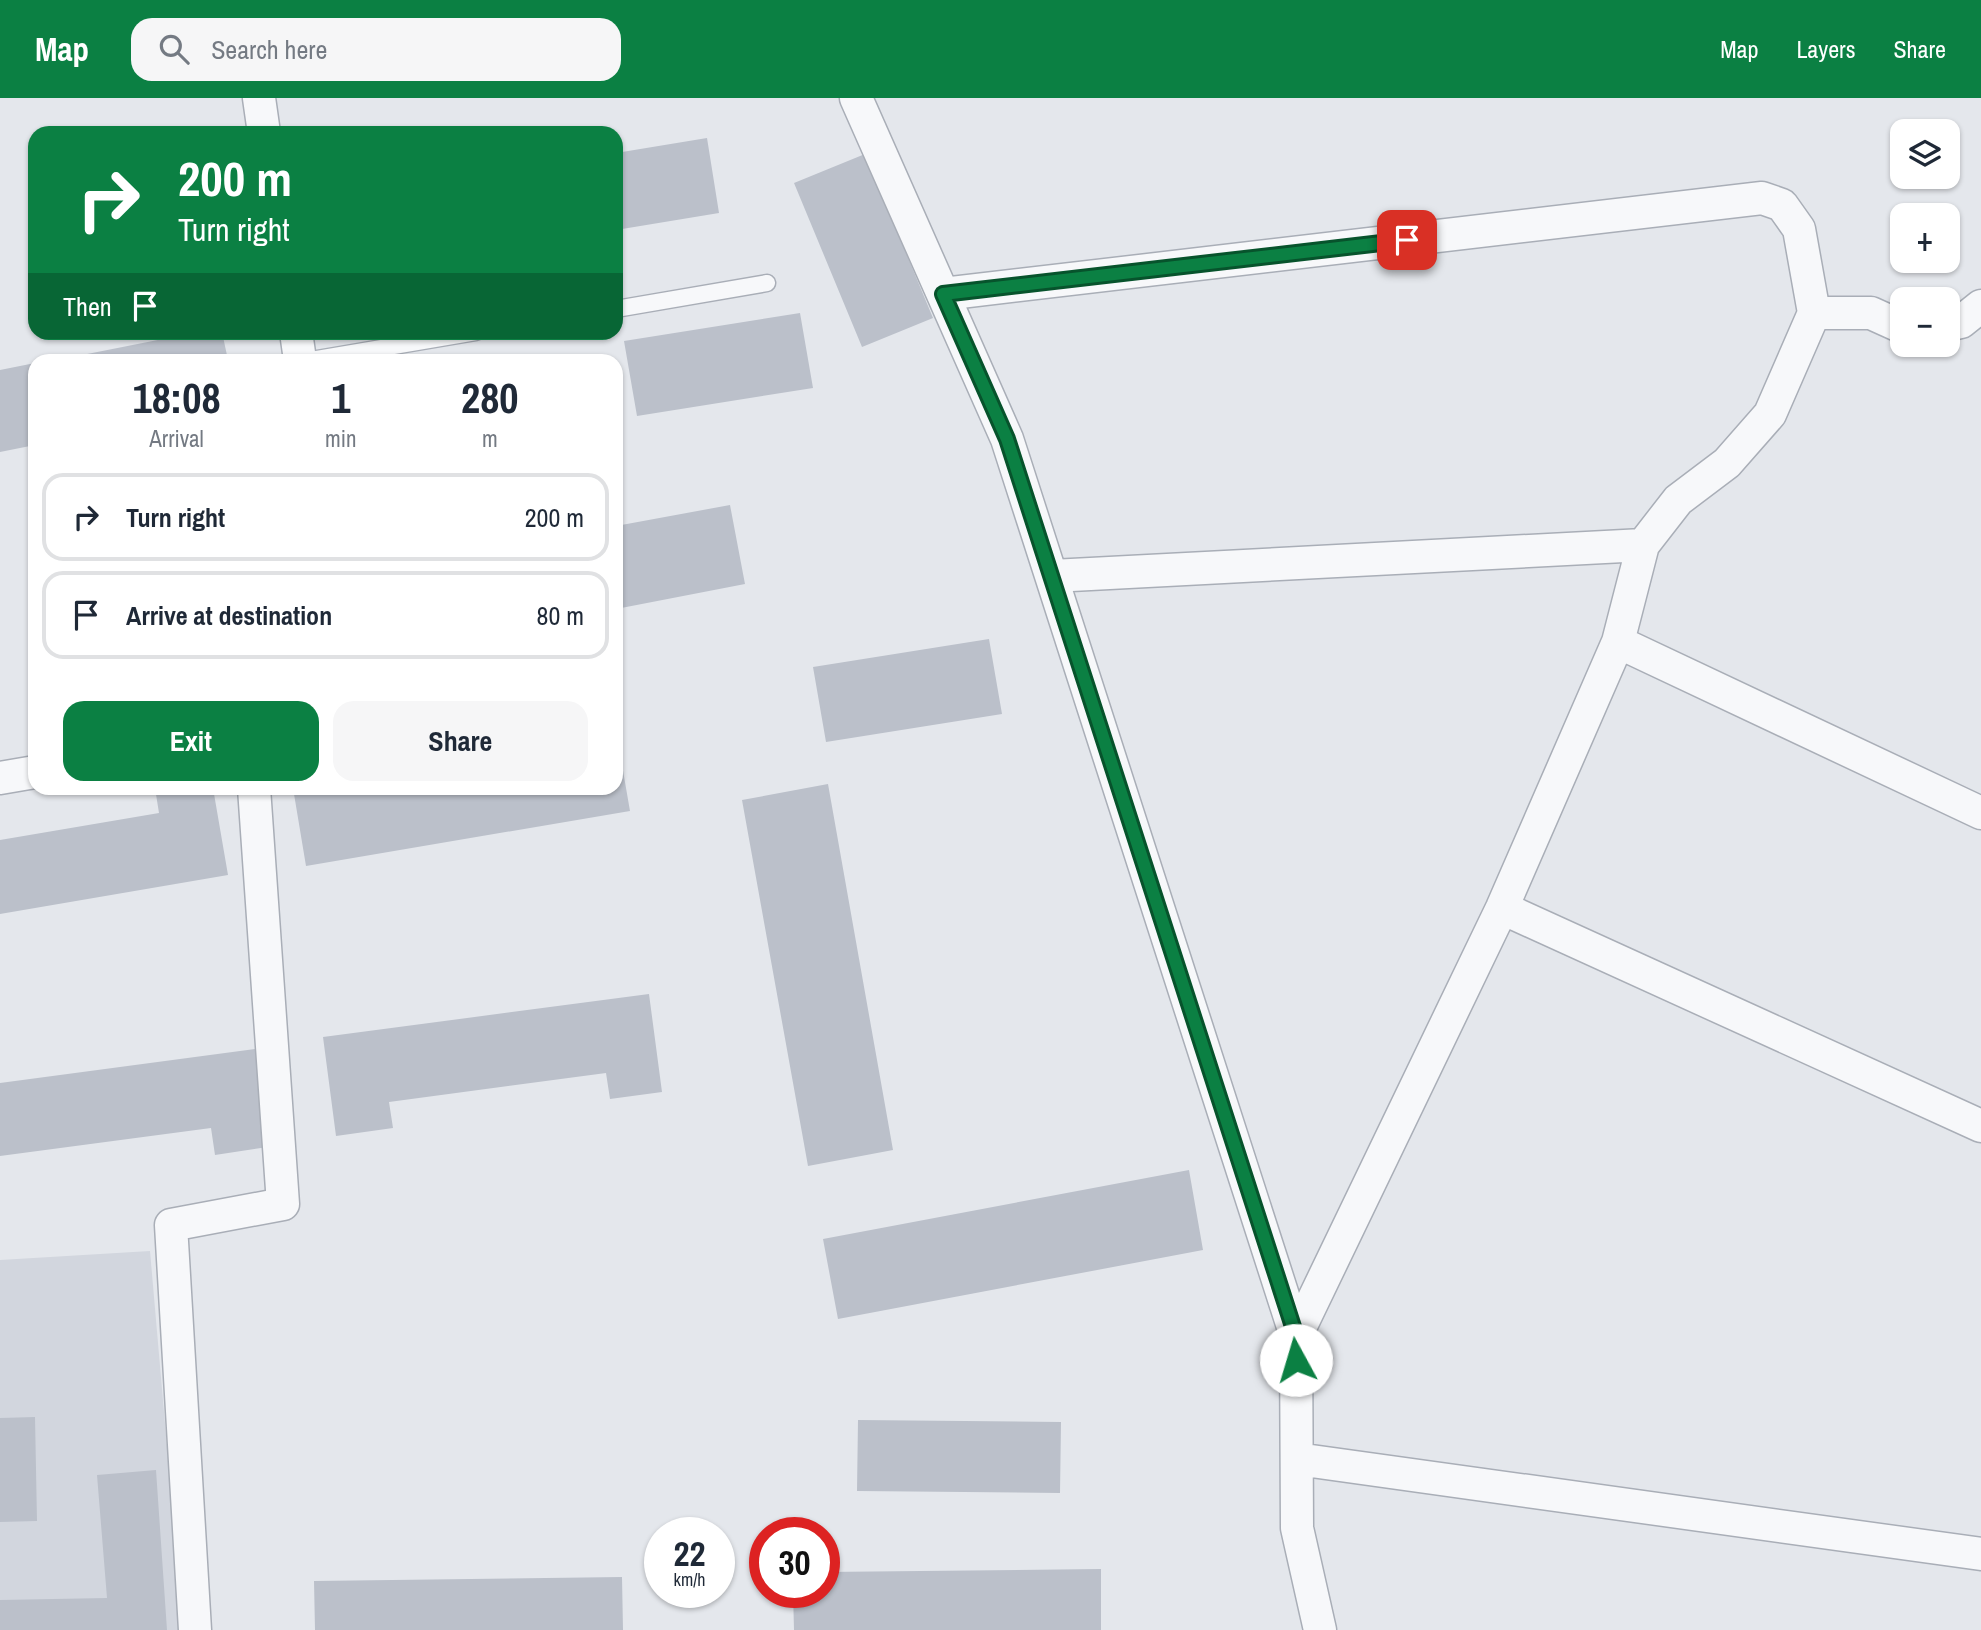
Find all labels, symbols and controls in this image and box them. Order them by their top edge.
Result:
search box [131,18,621,81]
text: Map [35,27,89,71]
icon: search [155,30,193,68]
text: Search here [211,32,327,67]
text: Map [1720,33,1758,65]
text: Layers [1796,33,1855,65]
text: Share [1893,33,1946,65]
map controls [1890,119,1960,357]
button: layers [1890,119,1960,189]
text: 200 m [178,145,292,211]
icon: right [63,154,154,245]
button: + [1890,203,1960,273]
text: Turn right [178,208,290,251]
pin [1377,210,1437,270]
icon: arrive [1388,221,1426,259]
icon: arrive [126,287,164,325]
button: − [1890,287,1960,357]
text: Then [63,289,112,324]
text: 18:08 [133,370,221,426]
text: 1 [331,370,350,426]
text: 280 [461,370,519,426]
text: Arrival [149,423,204,454]
text: min [325,423,357,454]
text: m [482,423,498,454]
icon: right [67,498,105,536]
text: Turn right [126,500,225,535]
text: 200 m [525,500,584,535]
icon: arrive [67,596,105,634]
text: Arrive at destination [126,598,332,633]
text: 80 m [537,598,584,633]
button: Exit [63,701,319,781]
button: Share [333,701,588,781]
position arrow [1259,1323,1333,1397]
speed limit sign: 30 [749,1517,840,1608]
text: 22 [674,1530,705,1577]
text: km/h [674,1567,706,1592]

